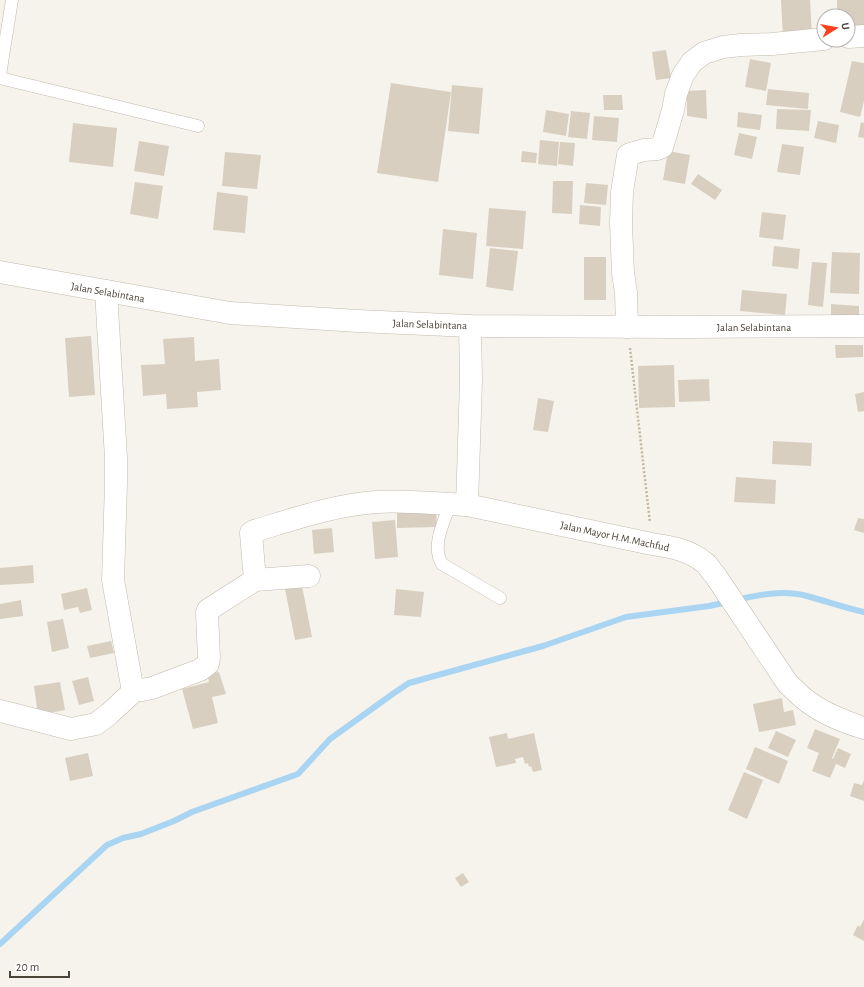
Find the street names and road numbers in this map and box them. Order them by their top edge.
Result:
street label: Jalan Selabintana [70,281,146,304]
street label: Jalan Selabintana [393,318,467,331]
street label: Jalan Selabintana [717,322,791,333]
street label: Jalan Mayor H.M.Machfud [559,520,671,553]

